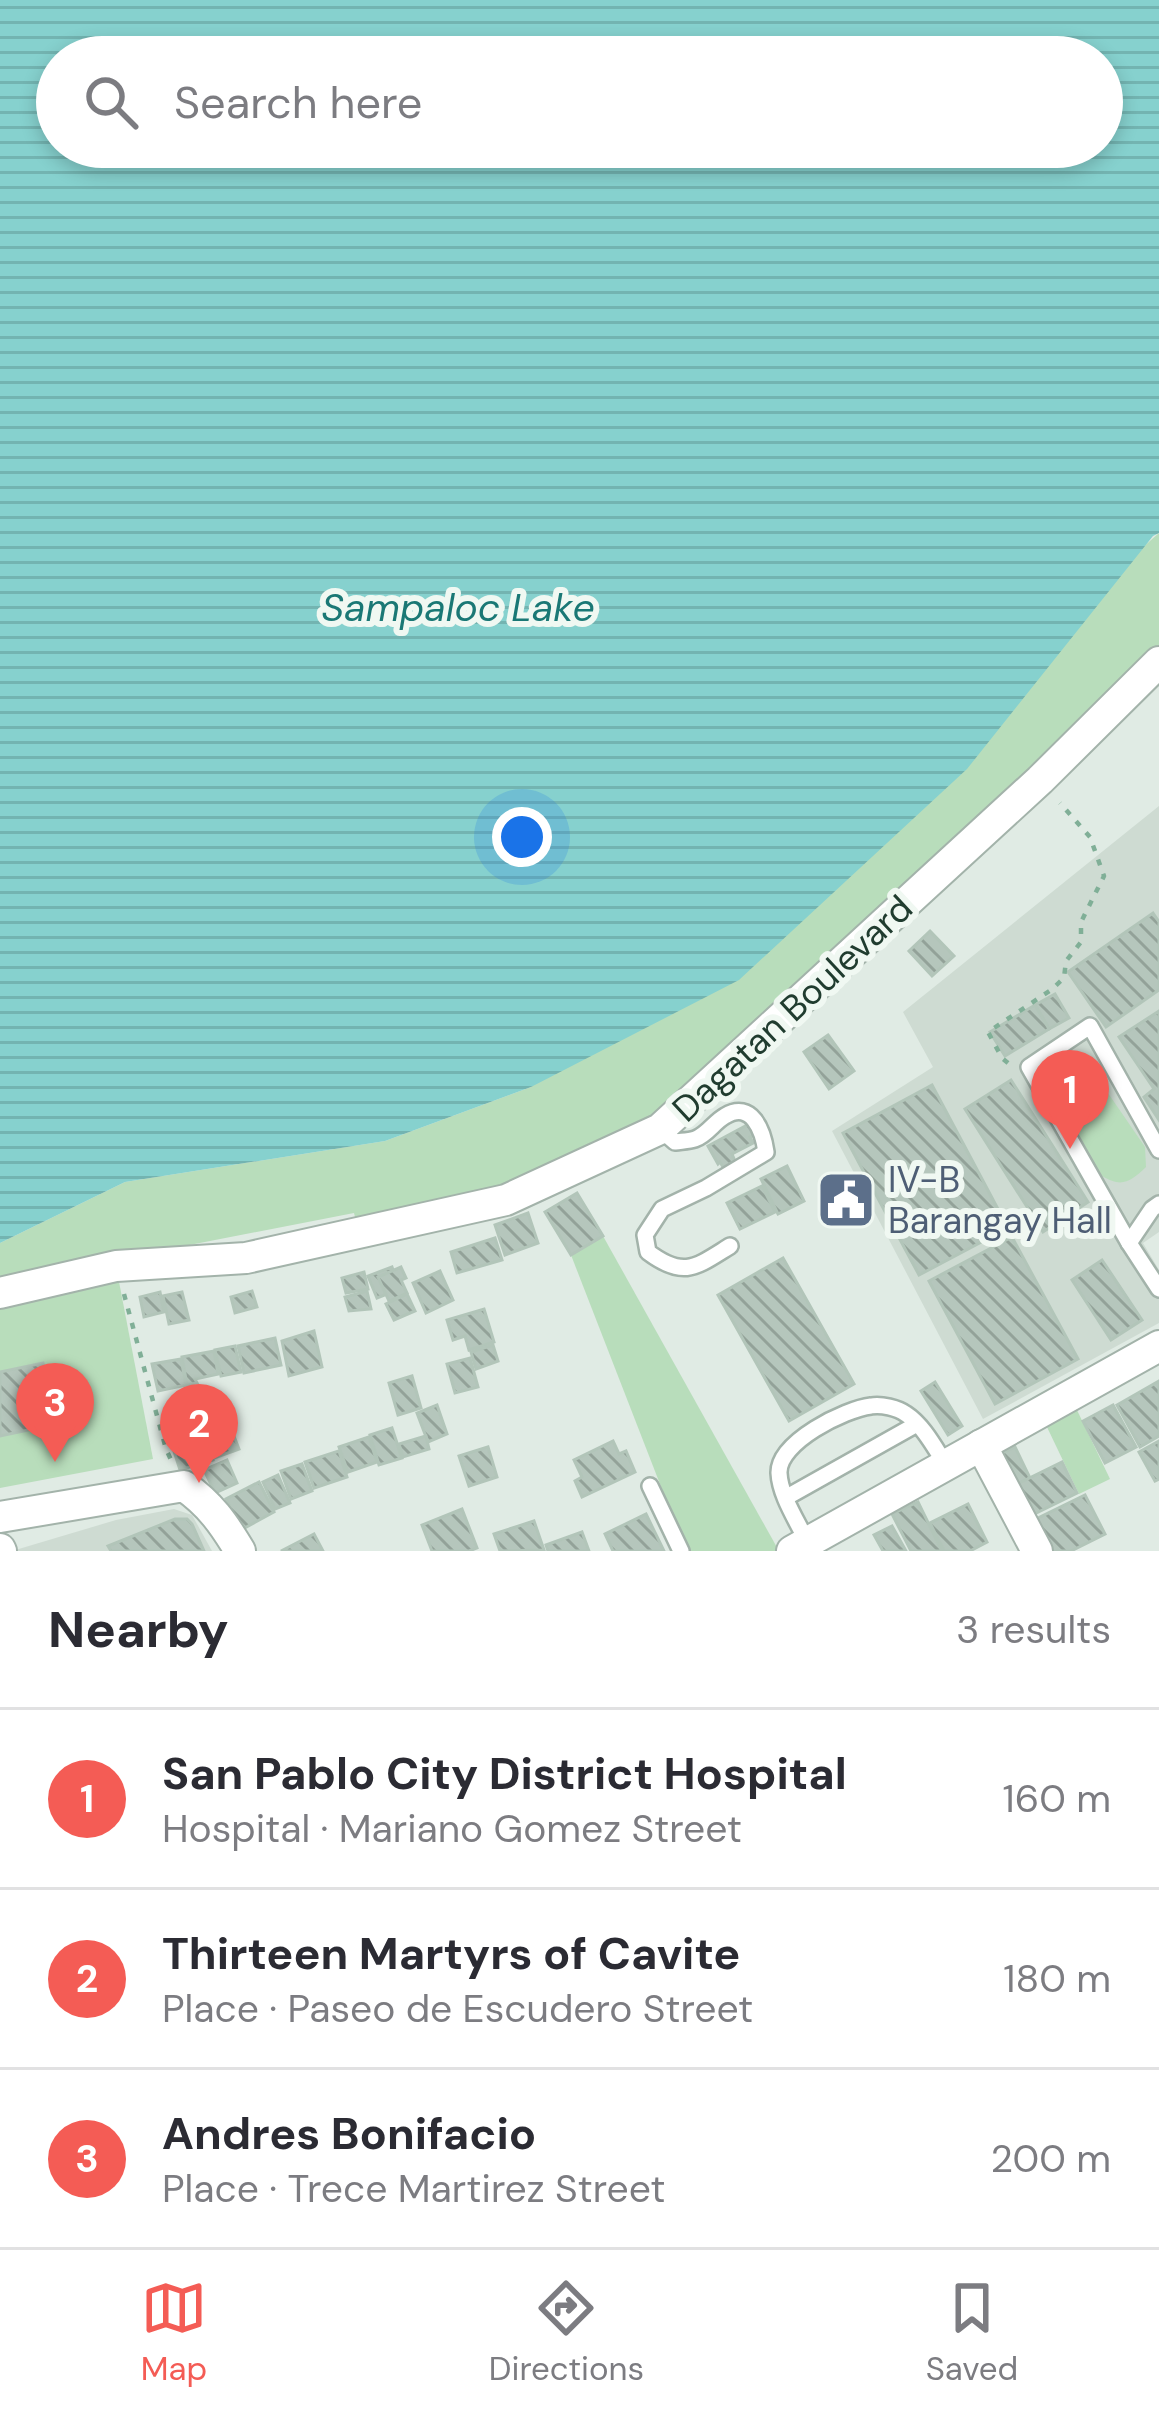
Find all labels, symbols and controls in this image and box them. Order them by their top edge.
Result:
search box [36,36,1123,168]
icon: search [78,69,144,135]
text: Search here [174,73,422,132]
water label: Sampaloc Lake [321,582,595,633]
your location [492,807,552,867]
street label: Dagatan Boulevard [662,885,922,1132]
pin: 1 [1031,1050,1109,1149]
place label: IV-B Barangay Hall [888,1156,1112,1244]
public building icon: IV-B Barangay Hall [815,1169,877,1231]
pin: 3 [16,1363,94,1462]
pin: 2 [160,1384,238,1483]
text: Nearby [48,1596,229,1663]
text: 3 results [956,1604,1111,1655]
text: San Pablo City District Hospital [162,1744,847,1803]
text: 1 [80,1773,94,1824]
text: 160 m [1003,1773,1111,1824]
text: Hospital · Mariano Gomez Street [162,1803,742,1854]
text: Thirteen Martyrs of Cavite [162,1924,740,1983]
text: 2 [76,1953,98,2004]
text: 180 m [1003,1953,1111,2004]
text: Place · Paseo de Escudero Street [162,1983,753,2034]
text: Andres Bonifacio [162,2104,536,2163]
text: 3 [75,2133,99,2184]
text: 200 m [990,2133,1111,2184]
text: Place · Trece Martirez Street [162,2163,666,2214]
tab: Map [141,2275,207,2390]
tab: Directions [489,2275,644,2390]
tab: Saved [926,2275,1018,2390]

